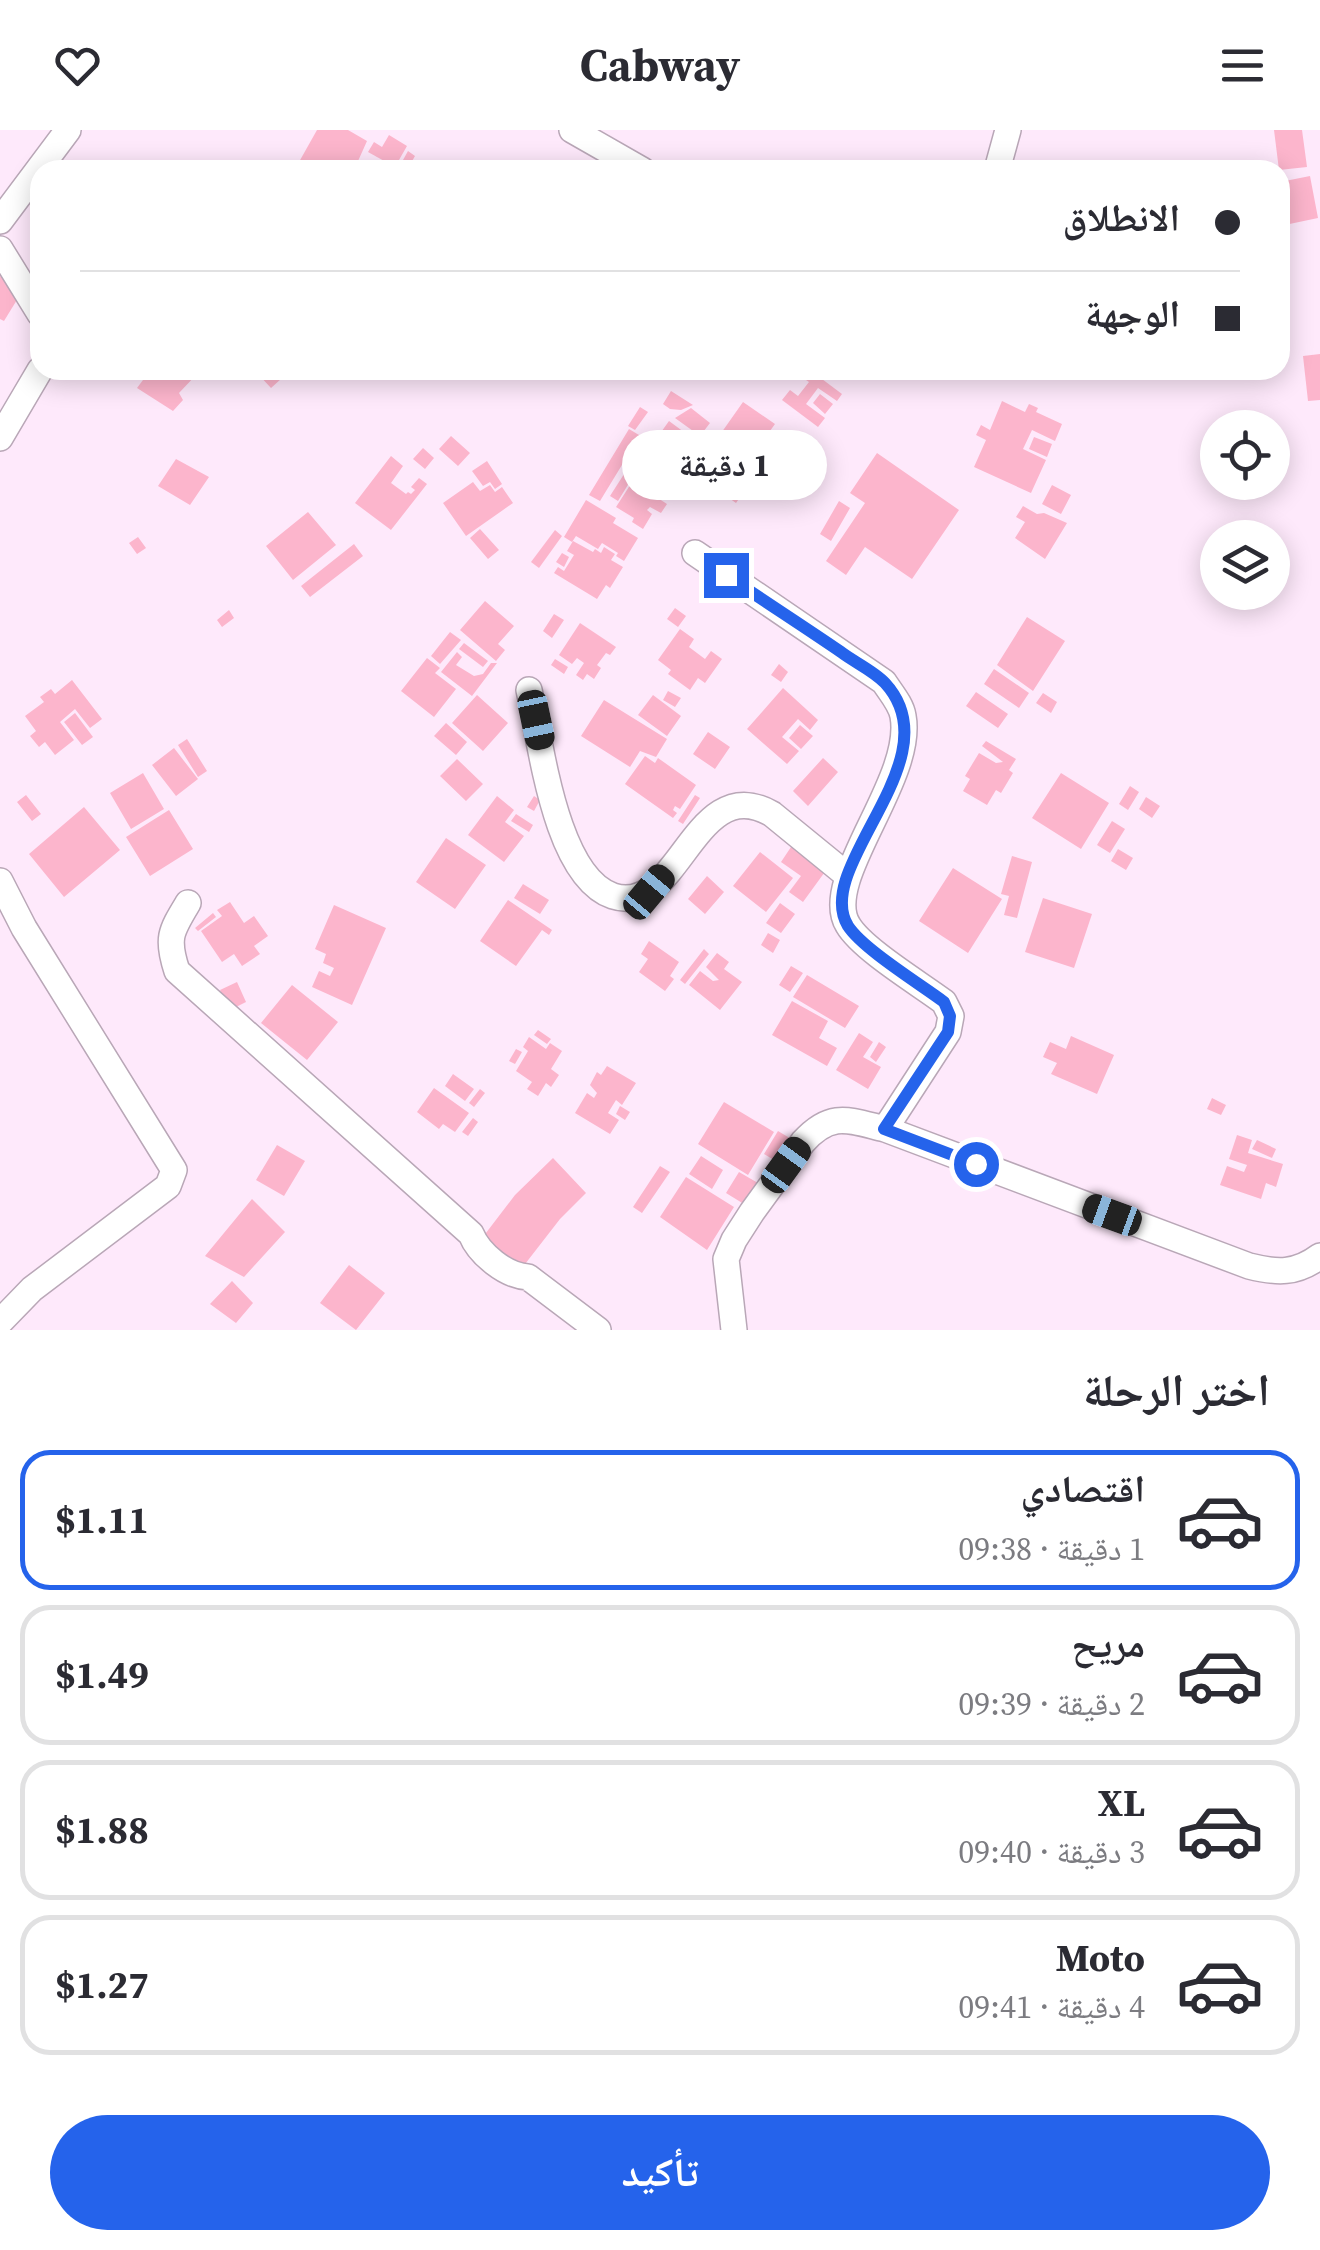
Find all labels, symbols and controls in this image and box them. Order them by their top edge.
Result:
text: Cabway [580,34,740,96]
icon: heart [50,38,105,93]
icon: menu [1215,38,1270,93]
text: الانطلاق [1062,192,1180,244]
text: الوجهة [1085,288,1180,340]
map controls [1200,410,1290,610]
button: locate [1200,410,1290,500]
callout: 1 دقيقة [624,430,828,500]
text: 1 دقيقة [679,443,770,487]
button: layers [1200,520,1290,610]
route end [704,553,749,598]
car [515,688,557,752]
car [618,859,680,925]
car [756,1132,816,1198]
route start [954,1142,999,1187]
car [1079,1191,1145,1239]
text: اختر الرحلة [1083,1359,1270,1421]
text: اقتصادي [1021,1463,1145,1515]
icon: car [1175,1475,1265,1565]
text: $1.11 [55,1494,149,1546]
text: 1 دقيقة · 09:38 [958,1527,1145,1571]
text: مريح [1071,1618,1145,1670]
icon: car [1175,1630,1265,1720]
text: $1.49 [55,1649,149,1701]
text: 2 دقيقة · 09:39 [958,1682,1145,1726]
text: XL [1098,1777,1145,1829]
icon: car [1175,1785,1265,1875]
text: $1.88 [55,1804,149,1856]
text: 3 دقيقة · 09:40 [958,1830,1145,1874]
text: Moto [1056,1932,1145,1984]
icon: car [1175,1940,1265,2030]
text: $1.27 [55,1959,149,2011]
text: 4 دقيقة · 09:41 [958,1985,1145,2029]
button: تأكيد [50,2115,1270,2230]

